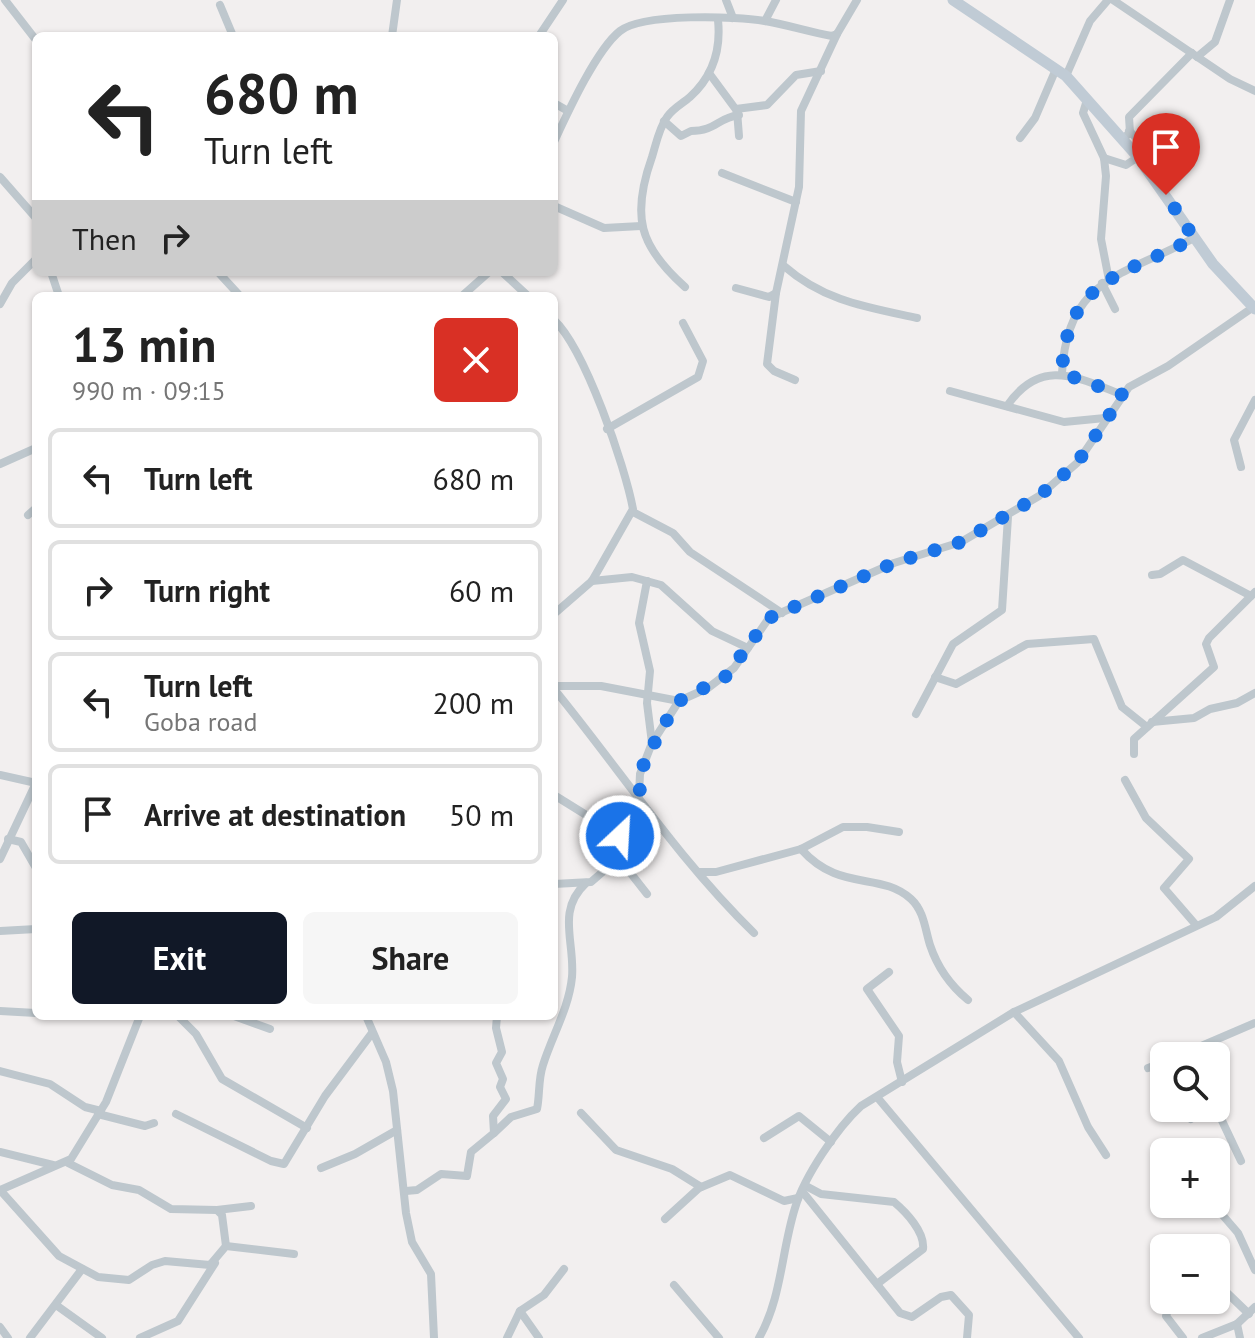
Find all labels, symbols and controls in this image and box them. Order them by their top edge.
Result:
text: 680 m [204,57,359,129]
icon: left [72,64,176,168]
pin [1132,113,1200,195]
icon: arrive [1144,125,1188,169]
text: Turn left [204,127,333,174]
icon: right [153,216,197,260]
text: Then [72,219,137,258]
text: 13 min [72,313,216,375]
button: close [434,318,518,402]
text: 990 m · 09:15 [72,374,226,407]
icon: left [76,456,120,500]
text: Turn left [144,459,252,498]
text: 680 m [433,459,514,498]
icon: right [76,568,120,612]
text: Turn right [144,571,270,610]
text: 60 m [449,571,514,610]
text: Turn left [144,666,252,705]
icon: left [76,680,120,724]
text: 200 m [433,683,514,722]
text: Goba road [144,705,257,738]
icon: arrive [76,792,120,836]
position arrow [578,794,662,878]
text: Arrive at destination [144,795,406,834]
text: 50 m [449,795,514,834]
button: Exit [72,912,287,1004]
button: Share [303,912,518,1004]
map controls [1150,1042,1230,1314]
button: search [1150,1042,1230,1122]
button: + [1150,1138,1230,1218]
button: − [1150,1234,1230,1314]

